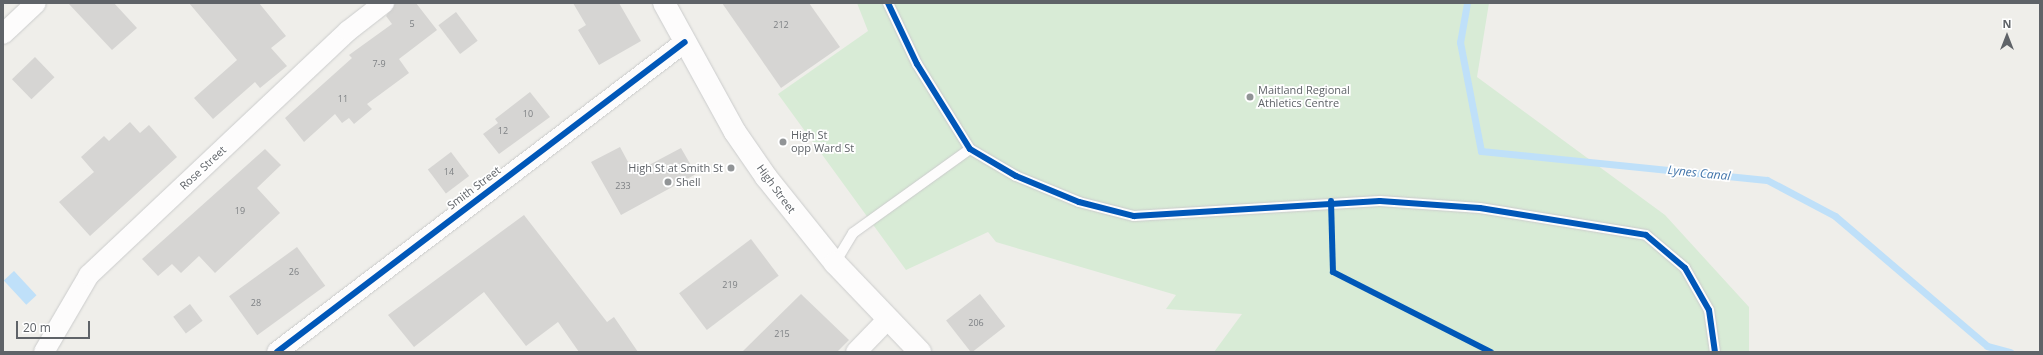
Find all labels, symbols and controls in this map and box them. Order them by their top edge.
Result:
north arrow [1987,16,2027,56]
text: N [2003,16,2011,31]
house number: 5 [409,19,415,29]
house number: 212 [773,20,789,30]
house number: 7-9 [372,59,386,69]
place label: Maitland Regional Athletics Centre [1258,84,1350,110]
marker: Maitland Regional Athletics Centre [1245,92,1255,102]
house number: 11 [338,94,348,104]
house number: 10 [523,109,533,119]
house number: 12 [498,126,508,136]
place label: High St opp Ward St [791,129,854,155]
marker: High St opp Ward St [778,137,788,147]
street label: Rose Street [177,143,229,193]
place label: High St at Smith St [628,161,723,175]
street label: High Street [754,162,798,216]
marker: High St at Smith St [726,163,736,173]
water label: Lynes Canal [1667,163,1731,183]
street label: Smith Street [445,164,503,212]
house number: 14 [444,167,454,177]
place label: Shell [676,175,701,189]
marker: Shell [663,177,673,187]
house number: 233 [615,181,631,191]
house number: 19 [235,206,245,216]
house number: 26 [289,267,299,277]
house number: 219 [722,280,738,290]
house number: 28 [251,298,261,308]
scale bar [18,313,92,339]
house number: 206 [968,318,984,328]
text: 20 m [23,319,51,336]
house number: 215 [774,329,790,339]

